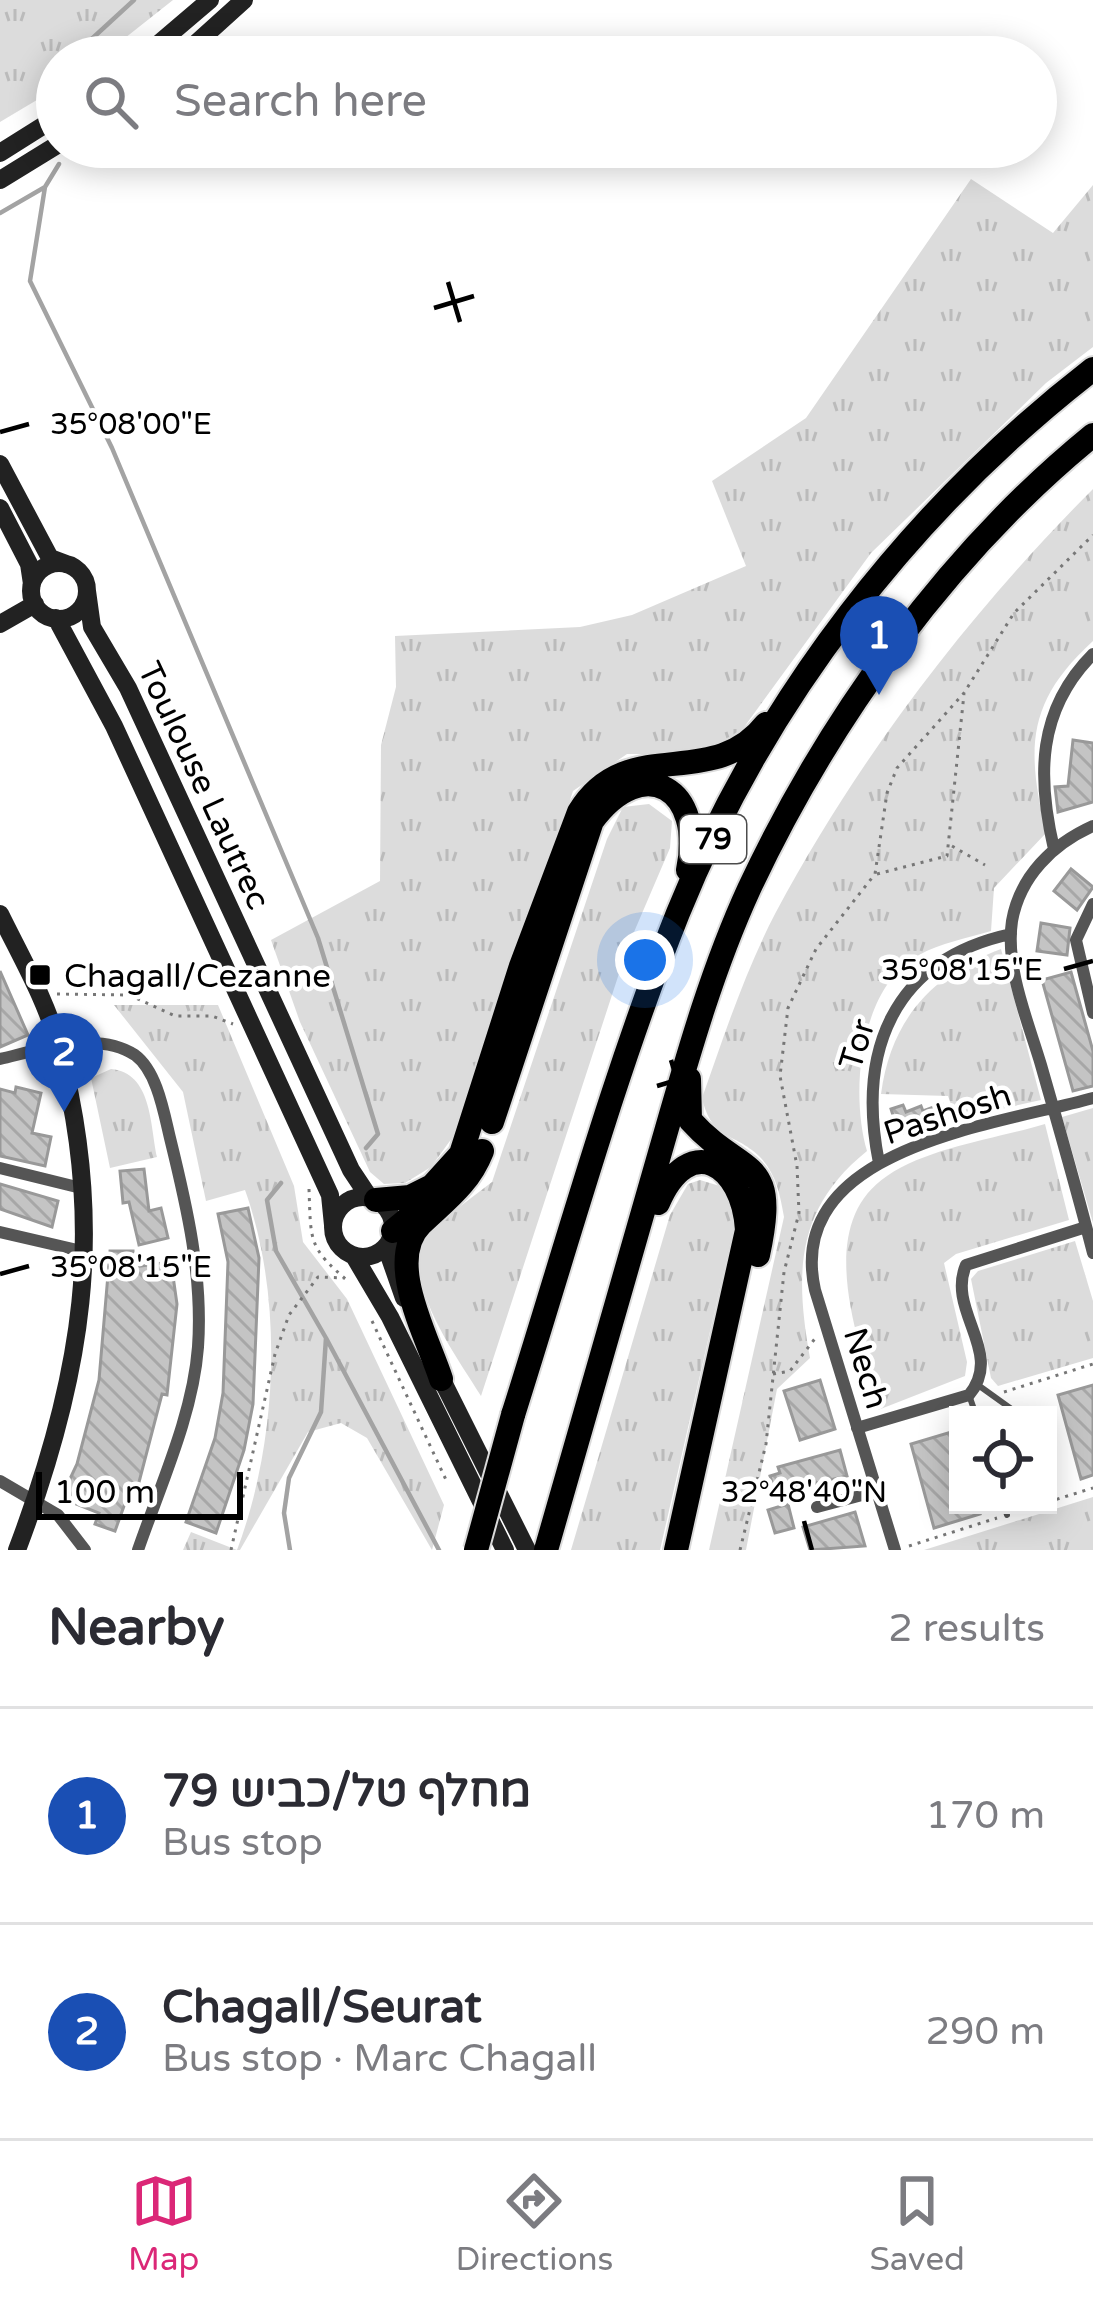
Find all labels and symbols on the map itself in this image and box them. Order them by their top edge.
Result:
text: 35°08'00"E [50,406,212,443]
pin: 1 [840,596,918,695]
street label: Toulouse Lautrec [129,656,278,915]
road number: 79 [680,815,746,863]
your location [615,930,675,990]
text: 35°08'15"E [881,952,1043,989]
place label: Chagall/Cezanne [64,957,331,996]
marker: Chagall/Cezanne [27,962,53,988]
pin: 2 [25,1013,103,1112]
street label: Tor [831,1014,884,1074]
street label: Pashosh [879,1076,1016,1153]
text: 35°08'15"E [50,1249,212,1286]
street label: Nech [835,1323,896,1414]
scale bar [36,1466,243,1519]
text: 32°48'40"N [721,1474,887,1511]

